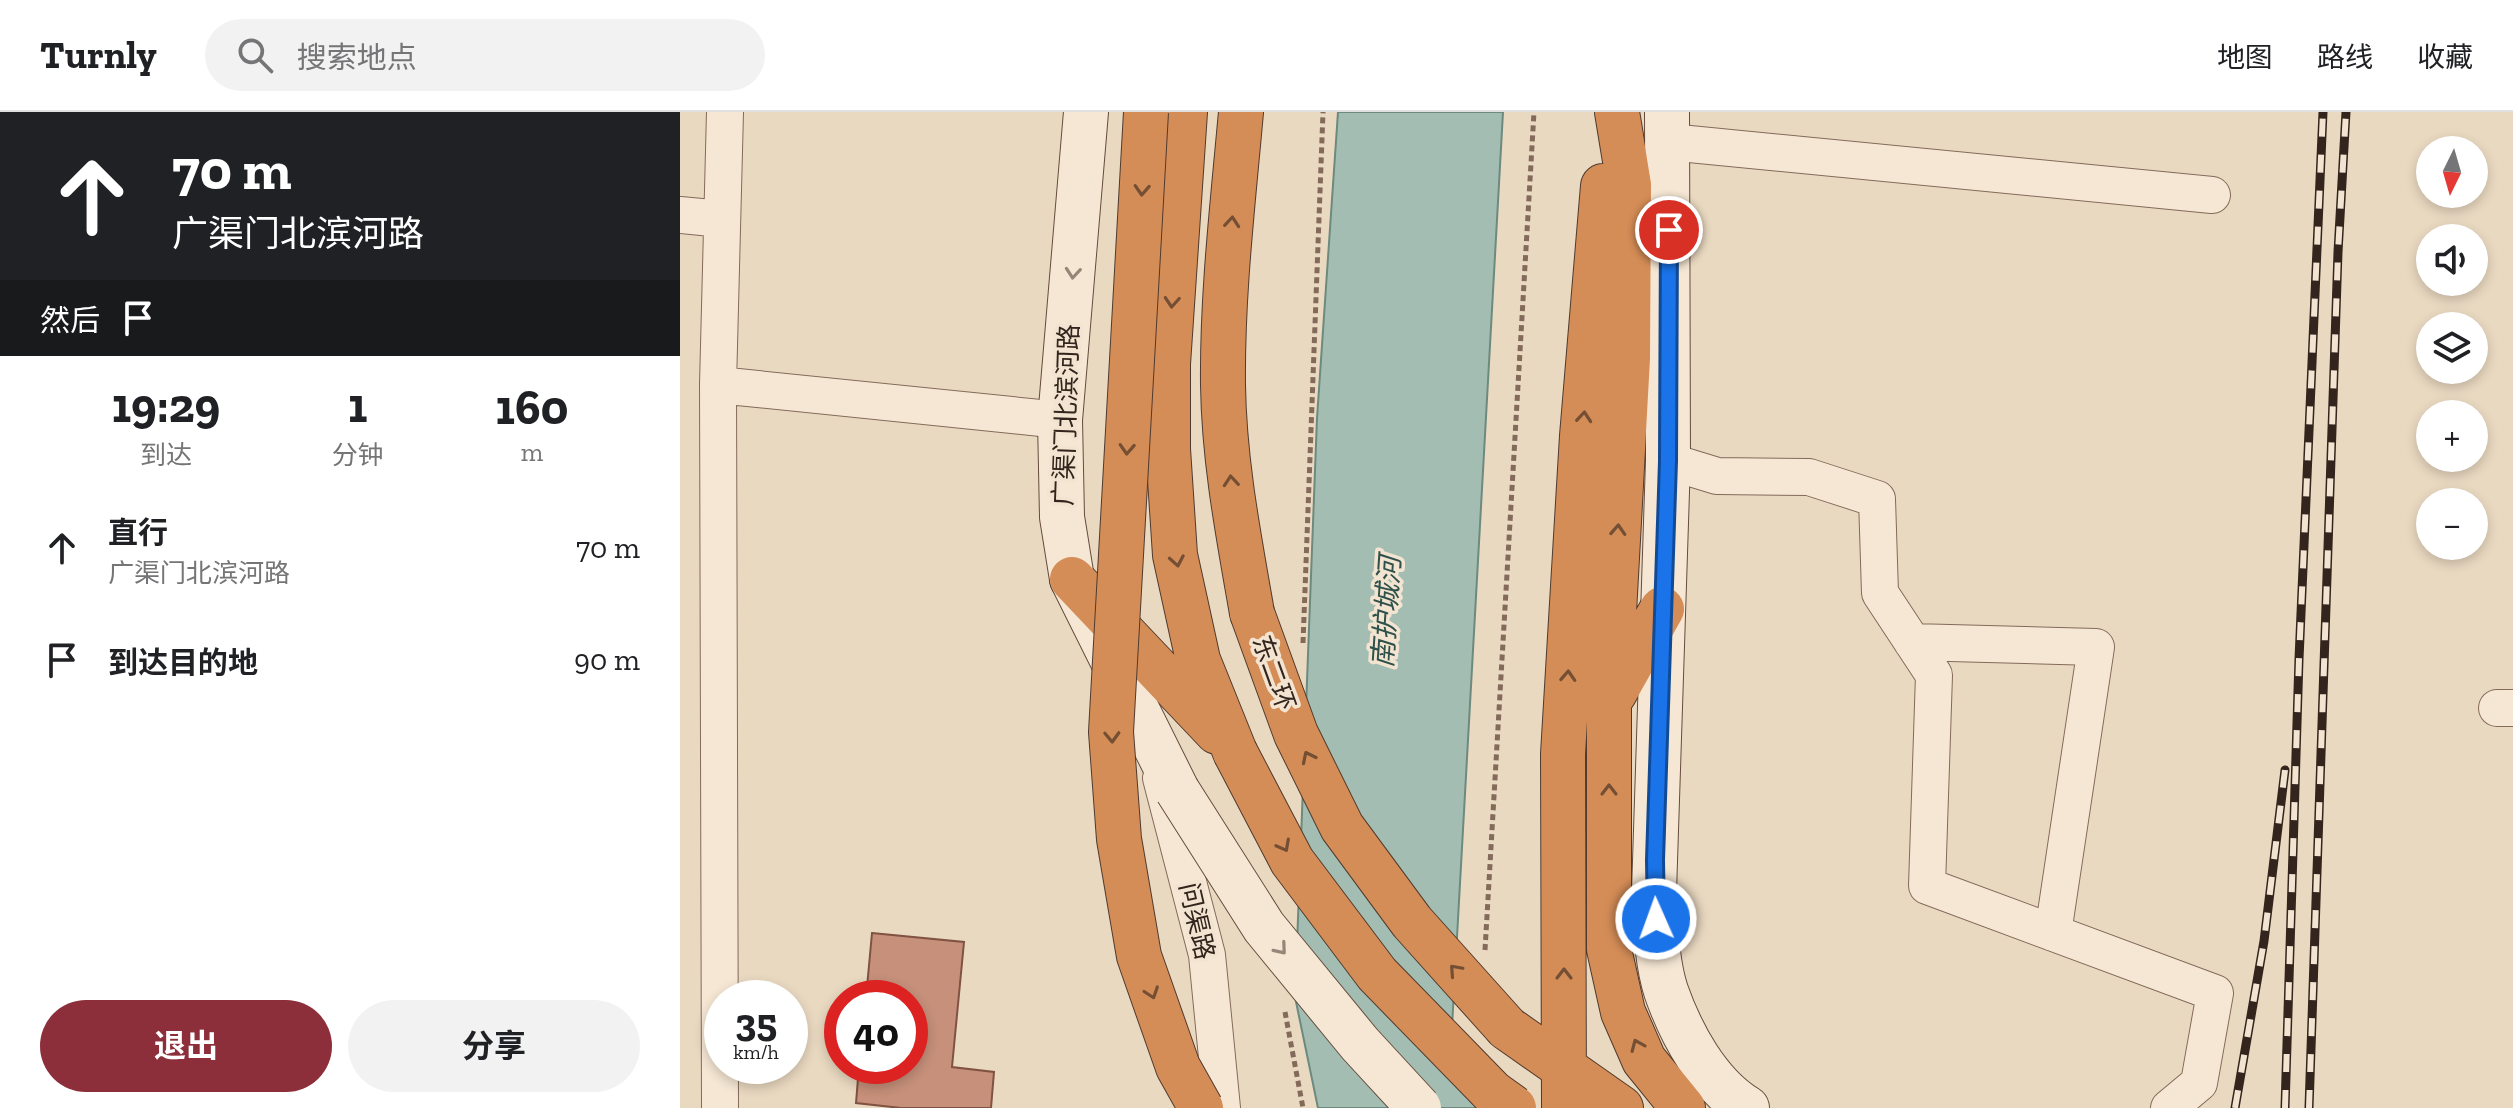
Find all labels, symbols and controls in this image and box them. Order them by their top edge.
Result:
search box [205,19,765,91]
text: Turnly [40,32,157,78]
icon: search [233,33,277,77]
text: 搜索地点 [297,40,417,76]
text: 地图 [2217,41,2273,74]
text: 路线 [2317,41,2373,74]
text: 收藏 [2417,41,2473,74]
text: 70 m [172,136,292,203]
north arrow [2416,136,2488,208]
map controls [2416,136,2488,560]
icon: ahead [40,144,144,248]
one-way arrow [1134,184,1151,197]
pin [1635,196,1703,264]
icon: arrive [1647,208,1691,252]
text: 广渠门北滨河路 [172,212,424,255]
one-way arrow [1223,215,1240,228]
button: sound [2416,224,2488,296]
one-way arrow [1064,267,1081,280]
one-way arrow [1164,295,1181,308]
icon: arrive [116,296,160,340]
text: 然后 [40,303,100,339]
button: layers [2416,312,2488,384]
street label: 广渠门北滨河路 [1047,323,1085,507]
text: 19:29 [112,377,220,434]
text: 1 [348,377,368,434]
text: 160 [496,379,568,436]
button: + [2416,400,2488,472]
one-way arrow [1575,410,1592,423]
text: m [521,436,543,468]
text: 到达 [140,439,192,471]
text: 分钟 [332,439,384,471]
one-way arrow [1119,443,1136,456]
one-way arrow [1222,474,1239,487]
button: − [2416,488,2488,560]
text: 直行 [108,515,168,551]
one-way arrow [1610,523,1627,536]
icon: ahead [40,526,84,570]
text: 70 m [576,530,640,566]
water label: 南护城河 [1366,550,1407,669]
one-way arrow [1168,554,1185,568]
text: 广渠门北滨河路 [108,557,290,589]
street label: 东二环 [1246,631,1302,715]
icon: arrive [40,638,84,682]
text: 90 m [574,642,640,678]
text: 到达目的地 [108,645,258,681]
one-way arrow [1559,669,1576,682]
one-way arrow [1104,731,1121,744]
one-way arrow [1302,751,1317,766]
one-way arrow [1600,783,1618,796]
one-way arrow [1275,837,1290,852]
position arrow [1614,877,1698,961]
street label: 问渠路 [1173,879,1221,963]
one-way arrow [1271,939,1286,954]
one-way arrow [1451,964,1465,979]
one-way arrow [1555,967,1573,980]
speed limit sign: 40 [824,980,928,1084]
one-way arrow [1142,985,1158,999]
text: 35 [735,998,777,1046]
button: 退出 [40,1000,332,1092]
button: 分享 [348,1000,640,1092]
one-way arrow [1631,1039,1647,1053]
text: km/h [733,1040,779,1064]

